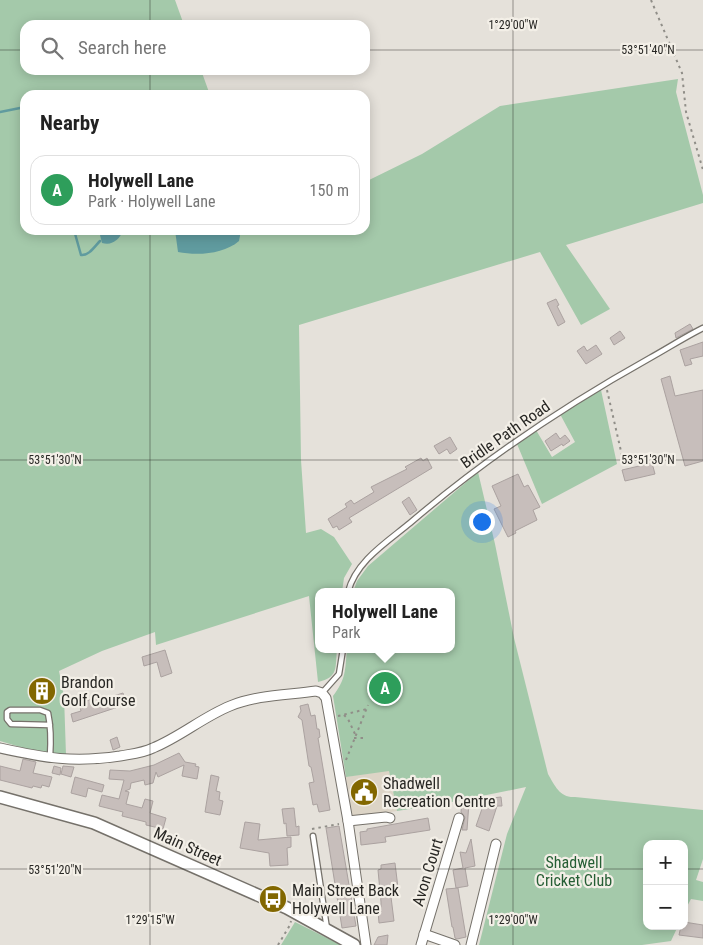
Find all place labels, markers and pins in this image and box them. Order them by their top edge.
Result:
pin: A [369,669,401,707]
place label: Brandon Golf Course [61,673,135,710]
building icon: Brandon Golf Course [27,676,57,706]
place label: Shadwell Recreation Centre [383,774,495,811]
public building icon: Shadwell Recreation Centre [349,777,379,807]
place label: Main Street Back Holywell Lane [292,881,400,918]
bus stop icon: Main Street Back Holywell Lane [258,884,288,914]

